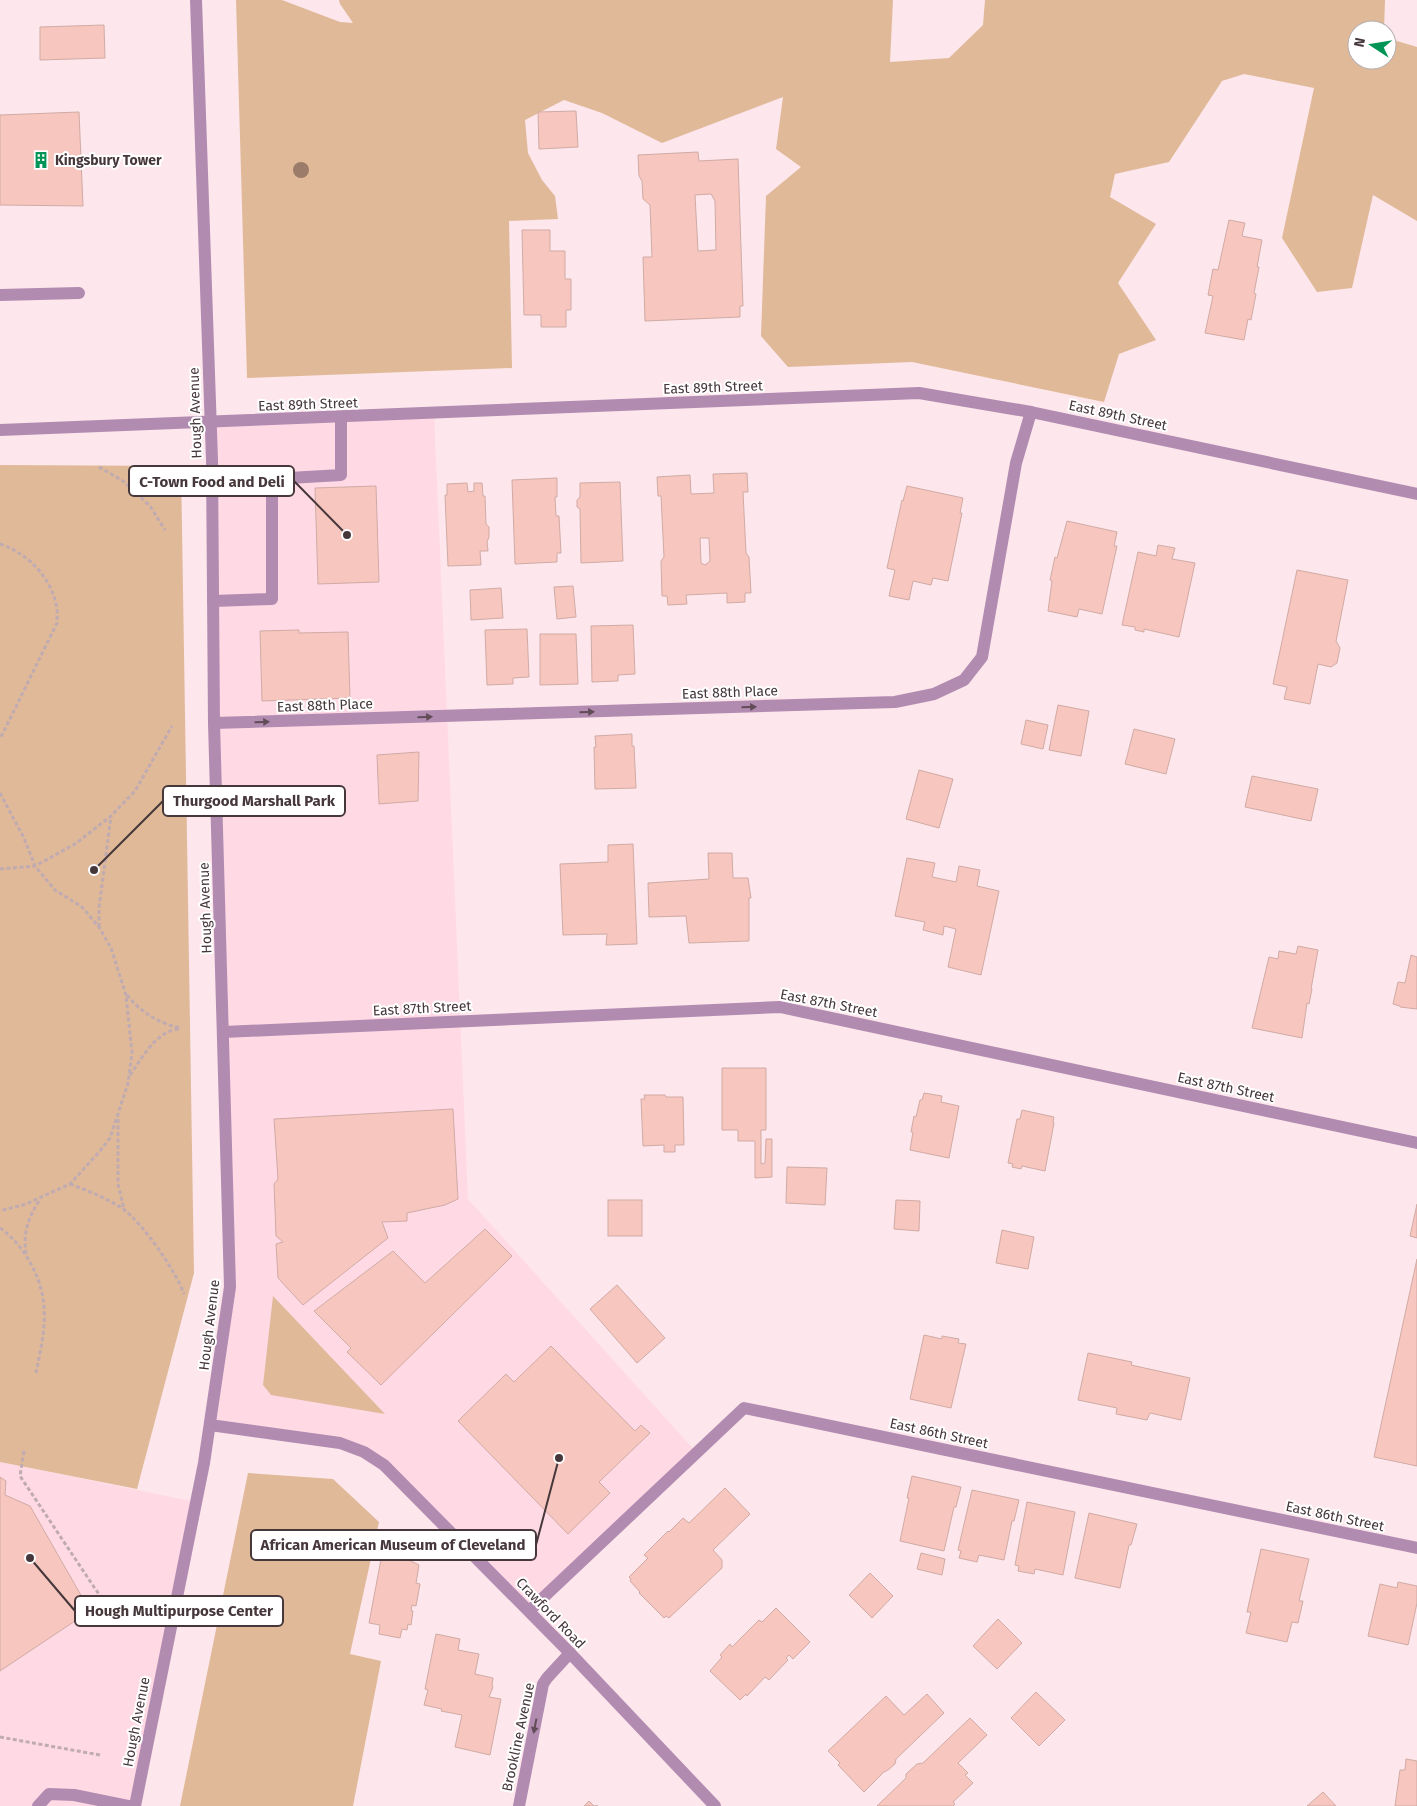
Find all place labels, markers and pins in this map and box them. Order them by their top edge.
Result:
building icon: Kingsbury Tower [31,150,51,170]
place label: Kingsbury Tower [55,152,162,169]
callout: C-Town Food and Deli [129,466,294,496]
callout: Thurgood Marshall Park [163,786,345,816]
callout: African American Museum of Cleveland [251,1530,536,1560]
callout: Hough Multipurpose Center [75,1596,283,1626]

